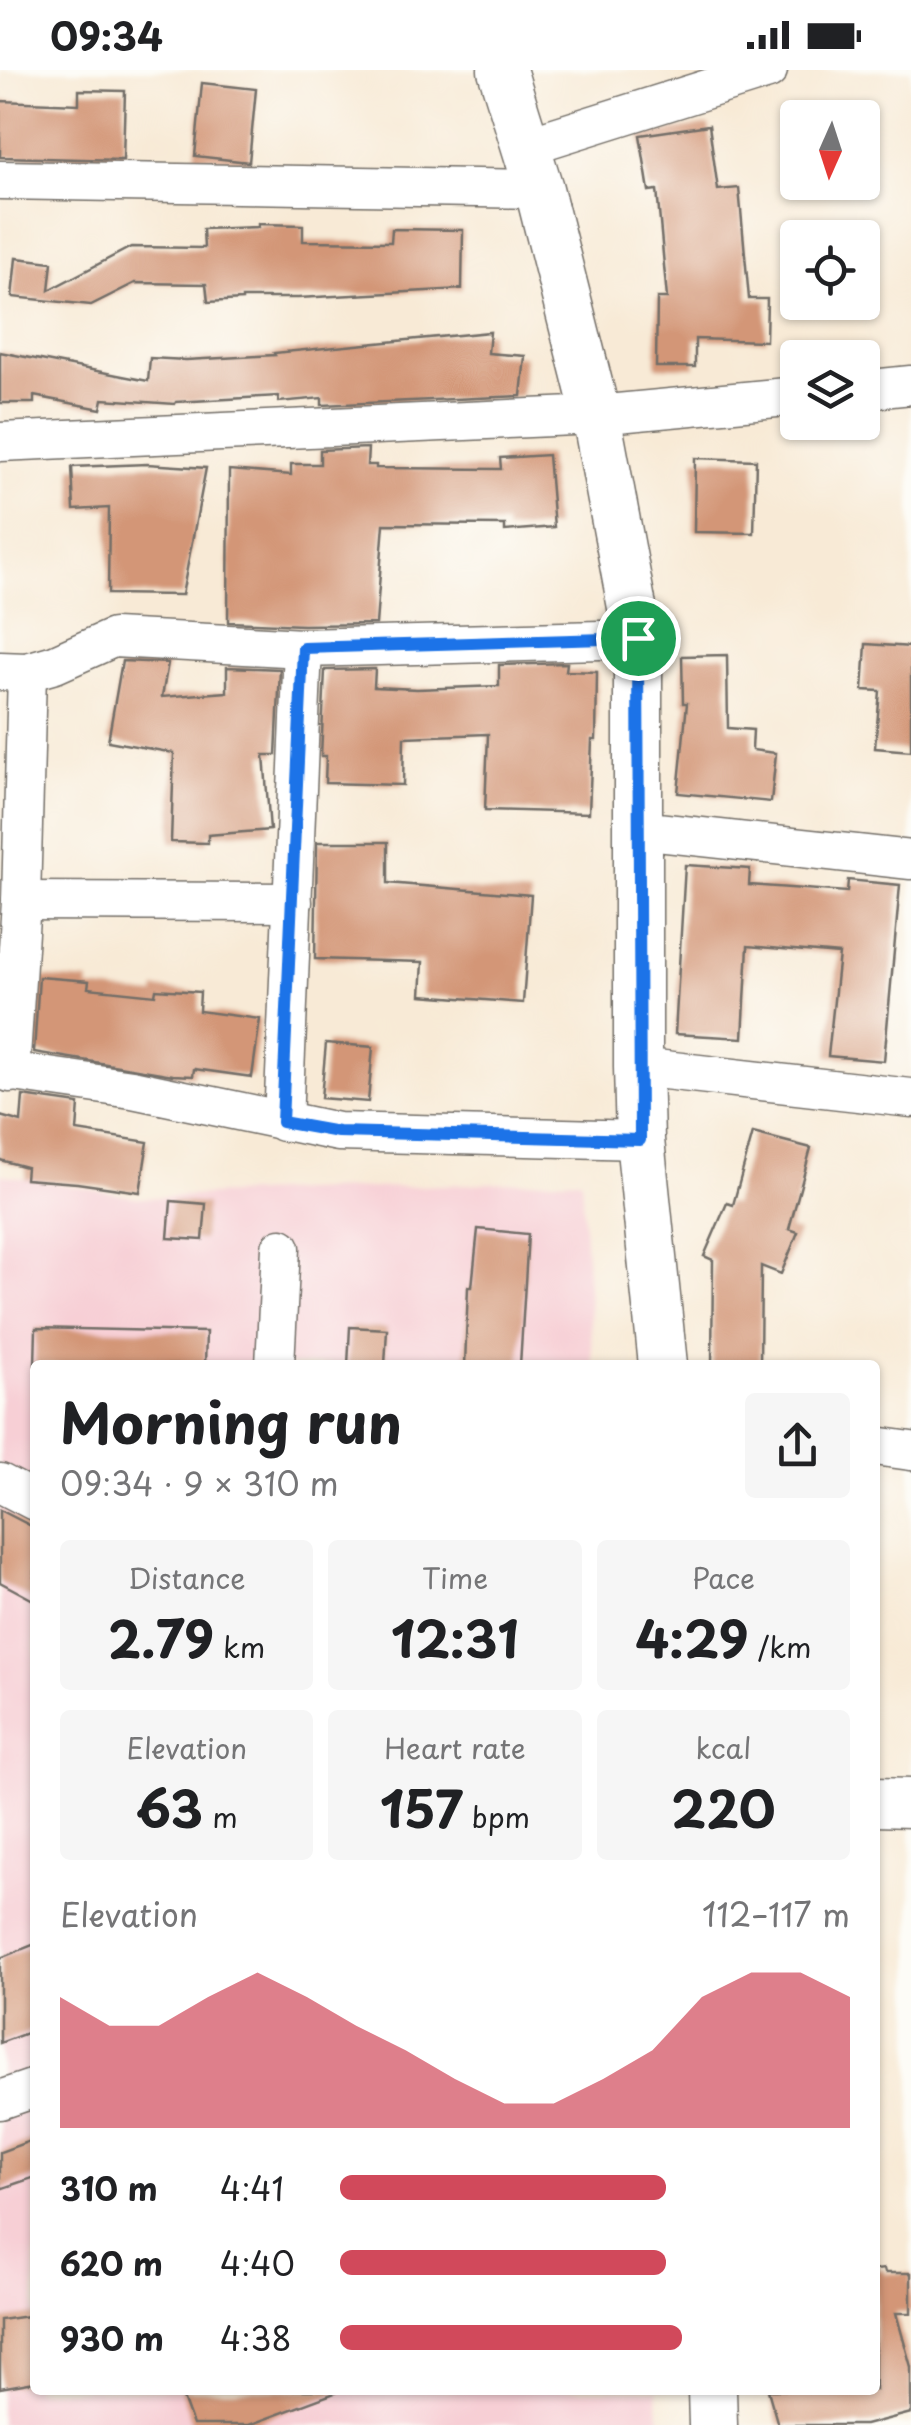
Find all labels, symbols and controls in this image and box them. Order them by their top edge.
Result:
text: 09:34 [50,7,163,64]
north arrow [780,100,880,200]
map controls [780,100,880,440]
button: locate [780,220,880,320]
button: layers [780,340,880,440]
pin [596,596,681,681]
icon: arrive [611,611,666,666]
text: Morning run [60,1380,402,1463]
button: share [745,1393,850,1498]
text: 09:34 · 9 × 310 m [60,1459,339,1507]
text: Distance [128,1556,245,1599]
text: Time [422,1556,488,1599]
text: Pace [692,1556,755,1599]
text: 2.79 [108,1599,214,1675]
text: 12:31 [391,1599,519,1675]
text: 4:29 [635,1599,749,1675]
text: km [214,1625,265,1668]
text: /km [749,1625,811,1668]
text: Elevation [126,1726,247,1769]
text: Heart rate [384,1726,526,1769]
text: kcal [695,1726,751,1769]
text: 63 [136,1769,203,1845]
text: 157 [380,1769,463,1845]
text: 220 [671,1769,776,1845]
text: m [203,1795,238,1838]
text: bpm [463,1795,530,1838]
text: Elevation [60,1890,198,1938]
text: 112–117 m [702,1890,850,1938]
text: 310 m [60,2164,158,2212]
text: 4:41 [220,2164,284,2212]
text: 620 m [60,2239,163,2287]
text: 4:40 [220,2239,295,2287]
text: 930 m [60,2314,164,2362]
text: 4:38 [220,2314,291,2362]

